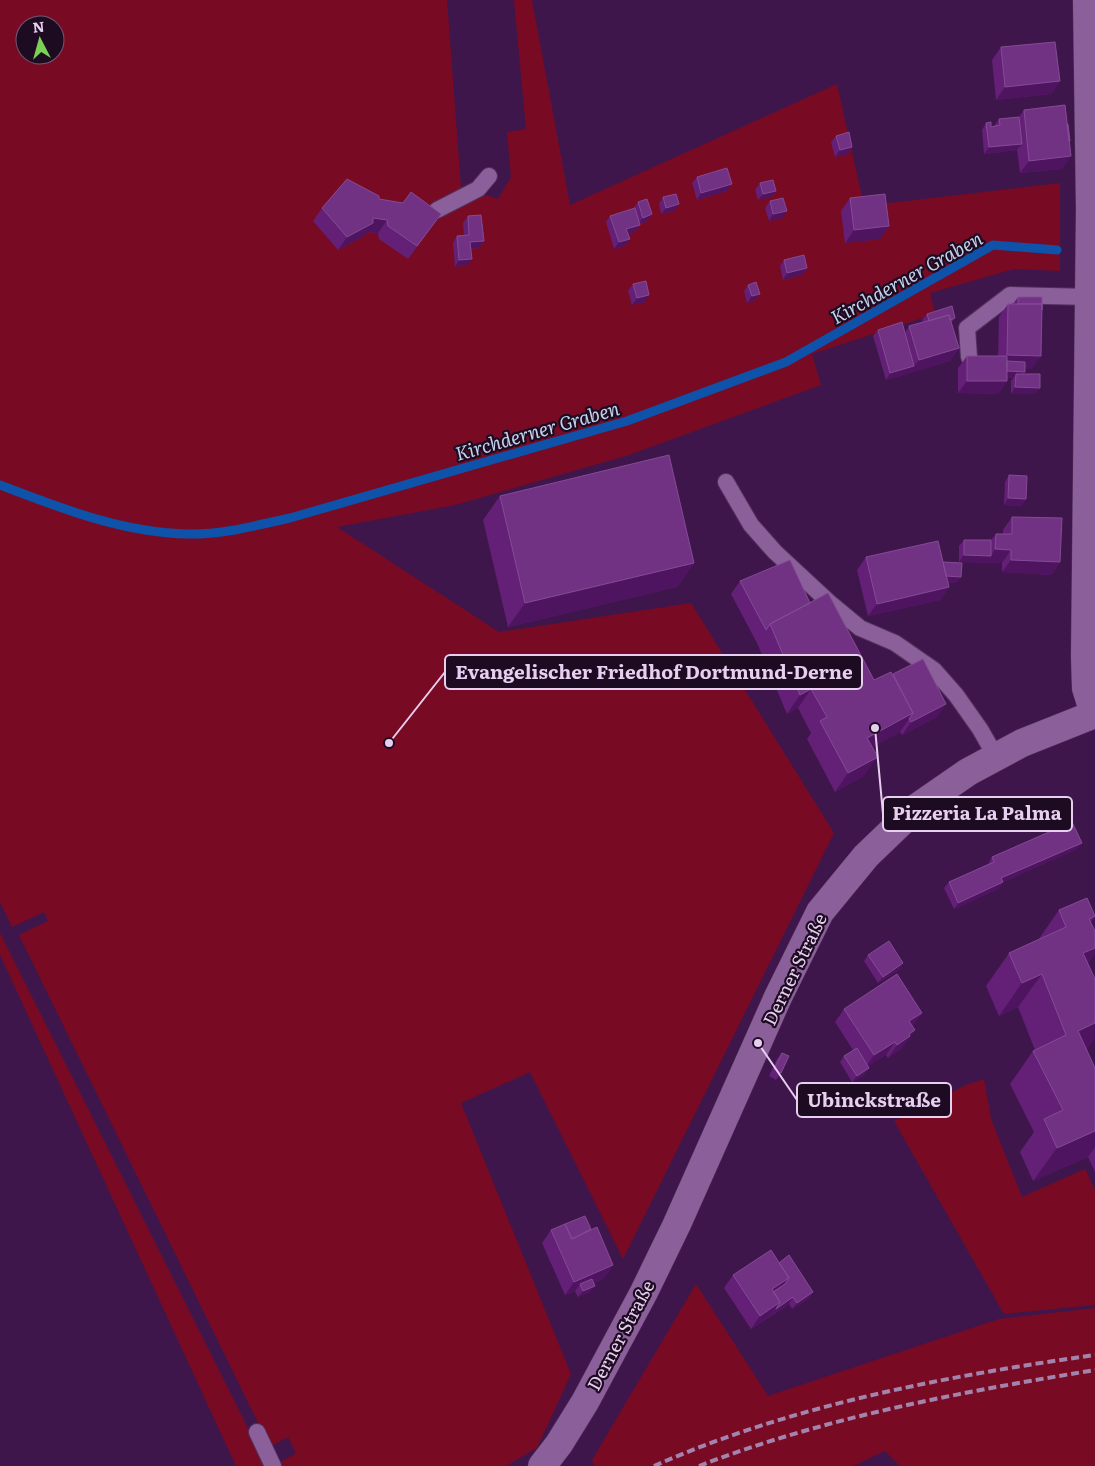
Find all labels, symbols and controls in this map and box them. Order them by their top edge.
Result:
north arrow [15,15,65,65]
text: N [32,15,46,37]
water label: Kirchderner Graben [825,223,988,330]
water label: Kirchderner Graben [452,393,623,467]
callout: Evangelischer Friedhof Dortmund-Derne [445,655,862,689]
text: Evangelischer Friedhof Dortmund-Derne [455,657,853,685]
callout: Pizzeria La Palma [883,797,1072,831]
text: Pizzeria La Palma [892,798,1062,826]
street label: Derner Straße [755,908,833,1030]
callout: Ubinckstraße [797,1083,951,1117]
text: Ubinckstraße [807,1085,941,1113]
street label: Derner Straße [579,1275,661,1395]

